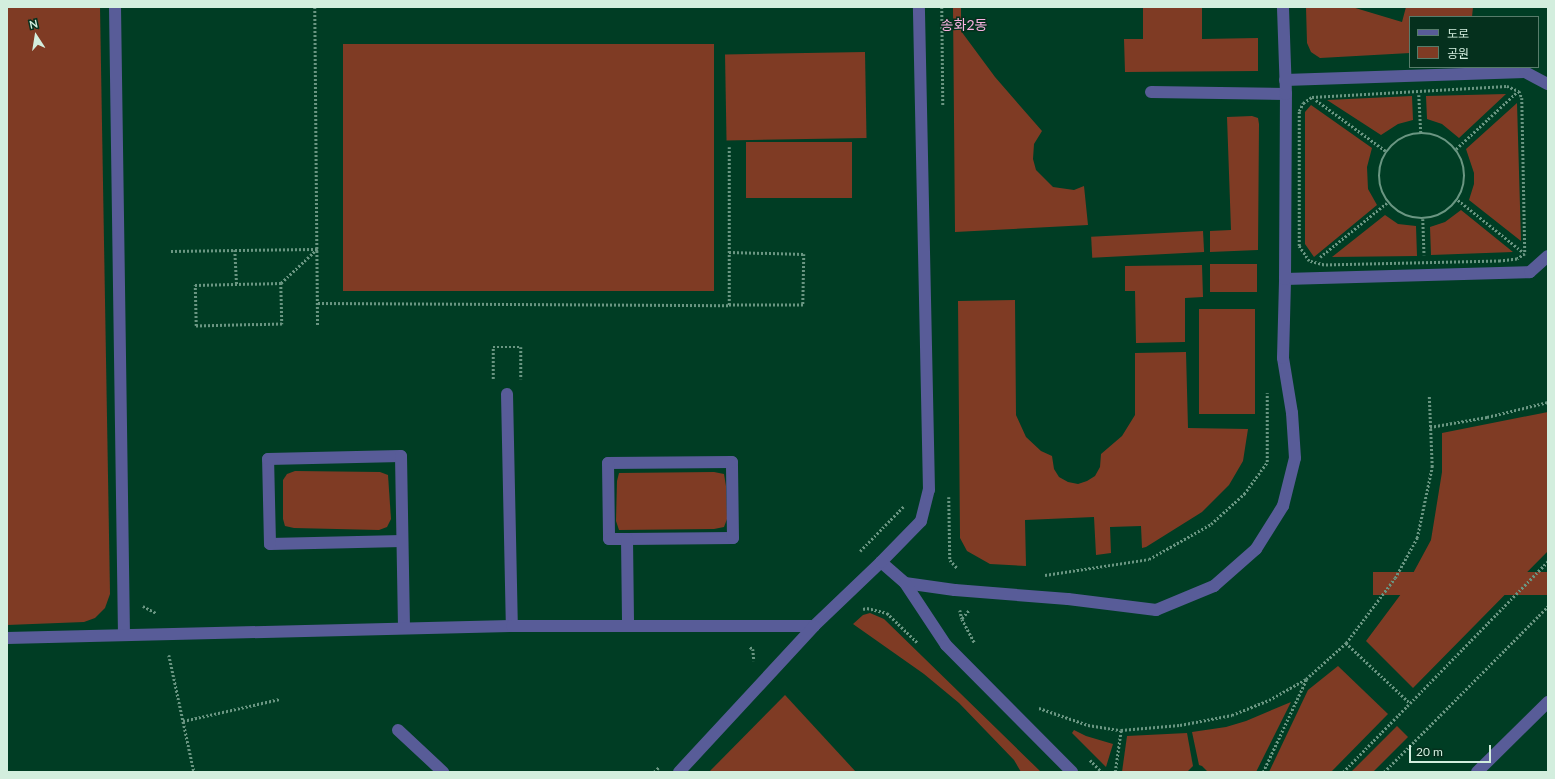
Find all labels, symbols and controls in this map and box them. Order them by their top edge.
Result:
north arrow [16,16,56,56]
legend [1409,16,1539,68]
text: N [28,17,39,31]
district label: 송화2동 [941,17,987,33]
text: 도로 [1447,26,1469,41]
text: 공원 [1447,46,1469,61]
scale bar [1411,737,1493,763]
text: 20 m [1416,744,1443,759]

